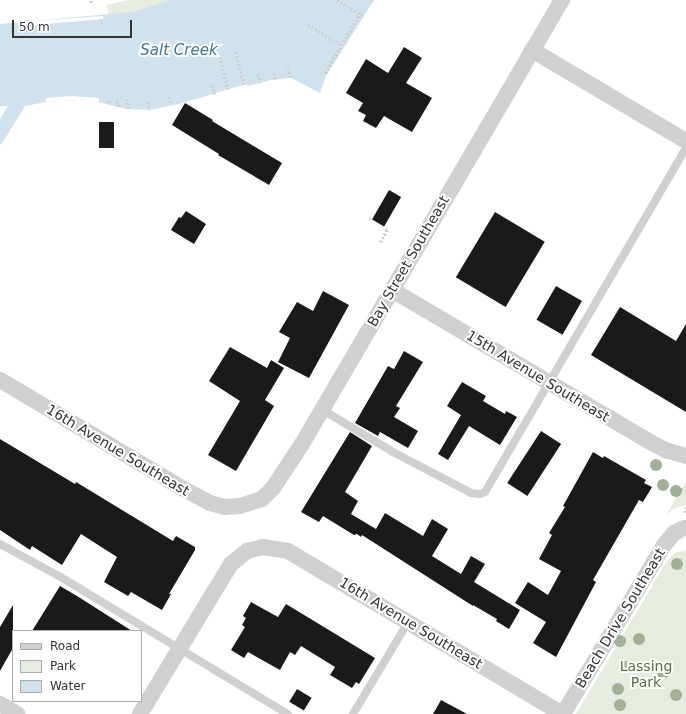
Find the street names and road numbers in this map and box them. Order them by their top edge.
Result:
street label: Bay Street Southeast [364,192,452,330]
street label: 15th Avenue Southeast [463,327,613,425]
street label: 16th Avenue Southeast [43,401,193,499]
street label: Beach Drive Southeast [572,545,668,691]
street label: 16th Avenue Southeast [336,574,486,672]

